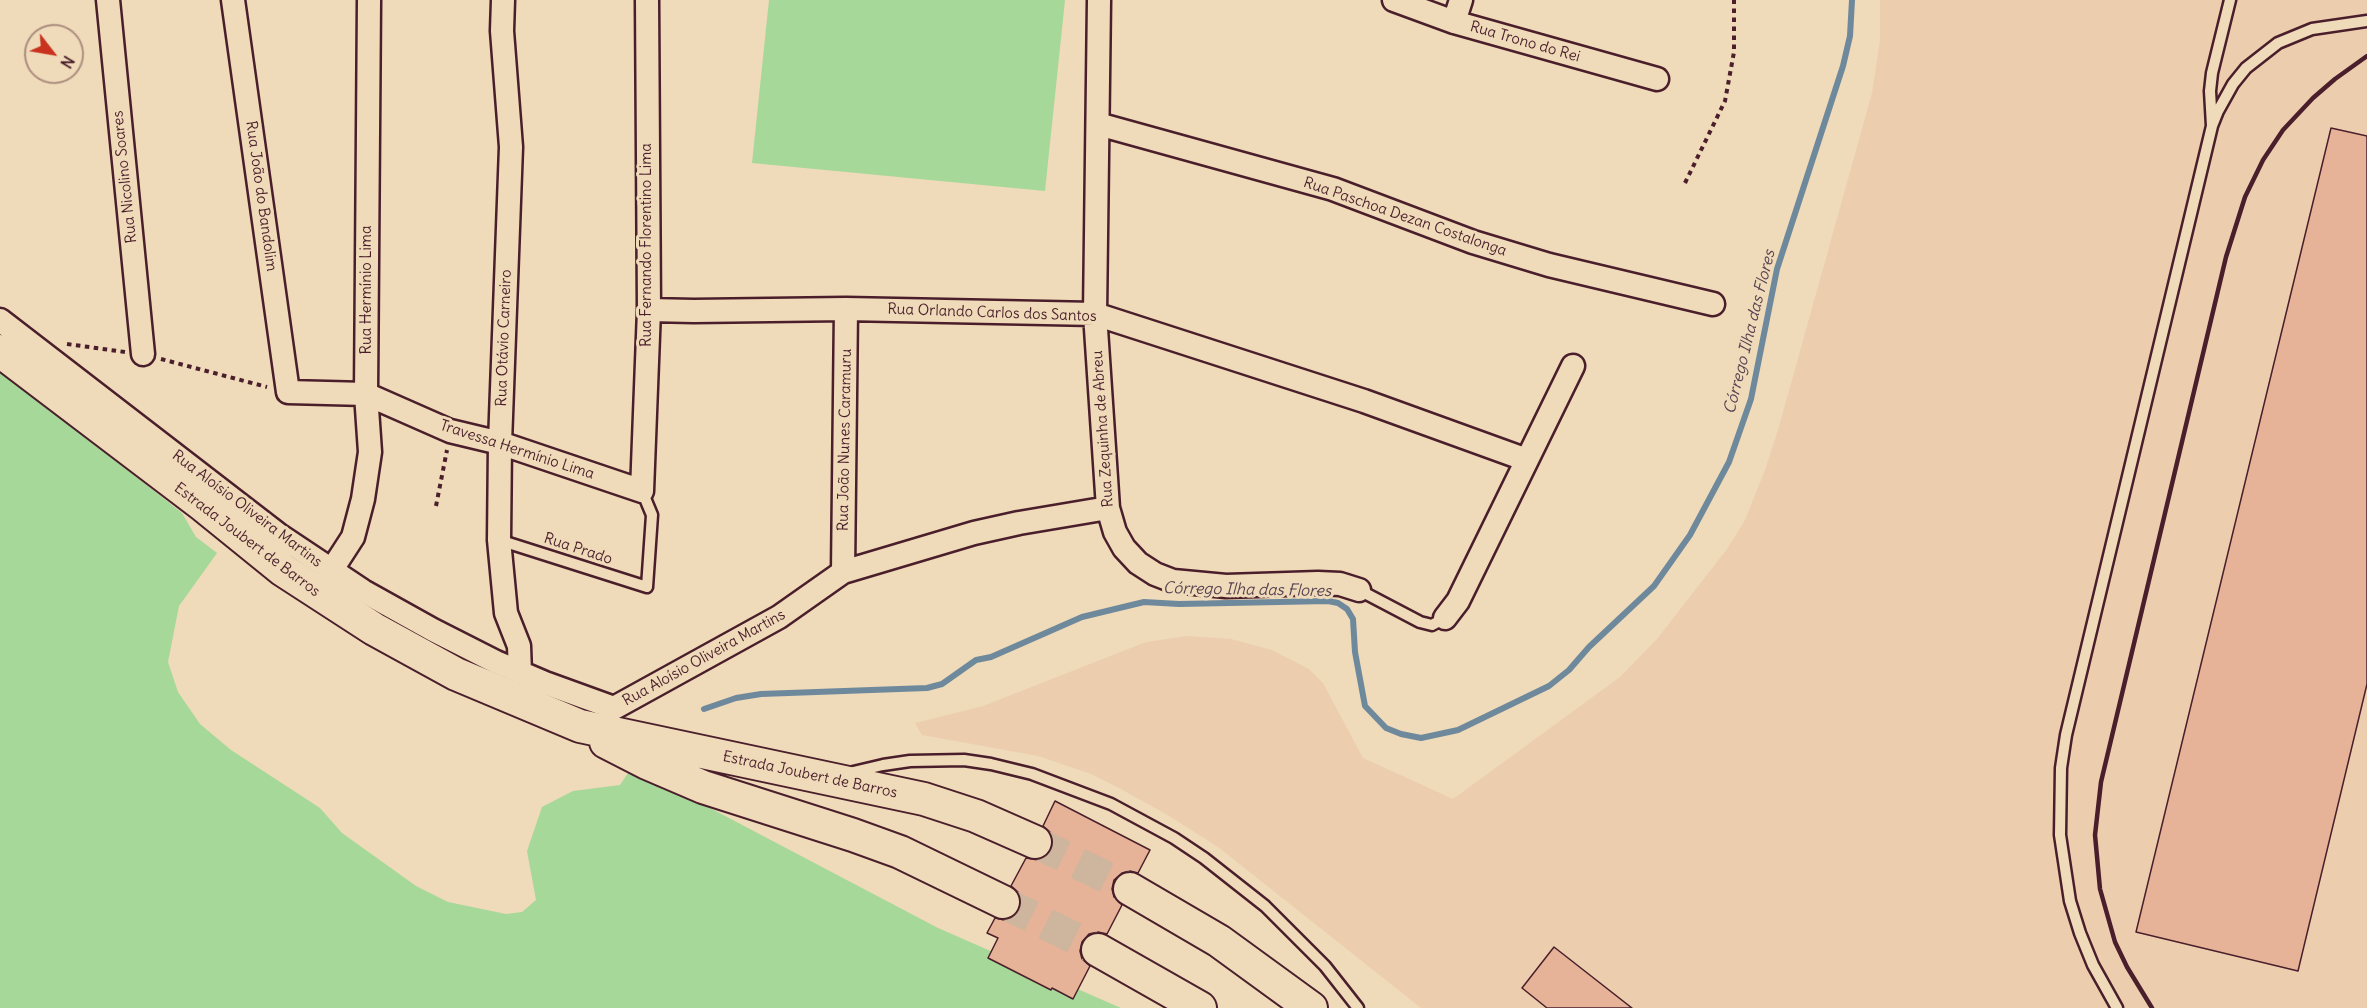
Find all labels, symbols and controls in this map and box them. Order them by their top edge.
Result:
street label: Rua Trono do Rei [1468,18,1582,66]
north arrow [24,24,84,84]
text: N [56,52,79,72]
street label: Rua Nicolino Soares [109,110,141,244]
street label: Rua João do Bandolim [242,120,280,272]
street label: Rua Fernando Florentino Lima [638,143,656,347]
street label: Rua Paschoa Dezan Costalonga [1301,174,1509,260]
street label: Rua Hermínio Lima [358,226,376,354]
water label: Córrego Ilha das Flores [1720,248,1780,416]
street label: Rua Otávio Carneiro [493,269,515,407]
street label: Rua Orlando Carlos dos Santos [887,300,1097,326]
street label: Rua João Nunes Caramuru [834,349,856,531]
street label: Rua Zequinha de Abreu [1089,350,1117,508]
street label: Travessa Hermínio Lima [438,417,596,483]
street label: Rua Aloísio Oliveira Martins [168,447,326,571]
street label: Estrada Joubert de Barros [170,479,324,601]
street label: Rua Prado [541,529,615,569]
water label: Córrego Ilha das Flores [1163,579,1331,601]
street label: Rua Aloísio Oliveira Martins [620,606,788,710]
street label: Estrada Joubert de Barros [721,748,899,802]

